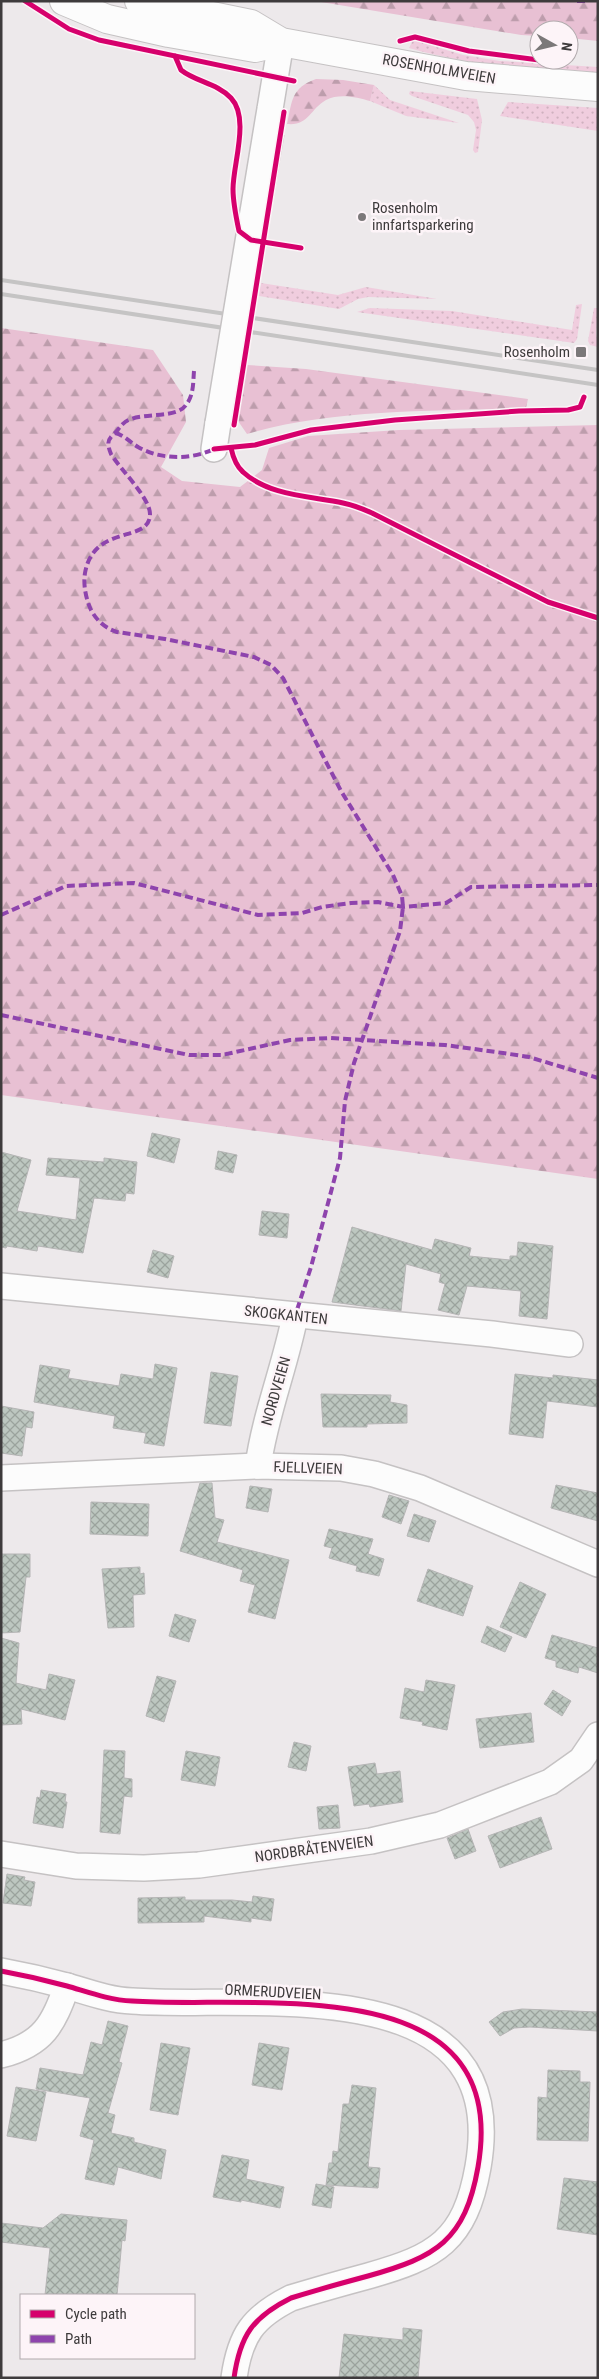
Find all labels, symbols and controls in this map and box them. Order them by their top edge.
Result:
north arrow [529,20,579,70]
text: N [558,41,575,52]
street label: ROSENHOLMVEIEN [381,50,497,88]
place label: Rosenholm innfartsparkering [372,199,474,234]
marker: Rosenholm innfartsparkering [356,211,368,223]
place label: Rosenholm [504,343,570,361]
marker: Rosenholm [574,345,588,359]
street label: SKOGKANTEN [243,1302,329,1328]
street label: NORDVEIEN [258,1354,294,1428]
street label: FJELLVEIEN [273,1458,343,1478]
street label: NORDBRÅTENVEIEN [254,1832,374,1866]
street label: ORMERUDVEIEN [224,1980,322,2004]
legend [20,2294,195,2359]
text: Cycle path [65,2305,127,2323]
text: Path [65,2330,92,2348]

